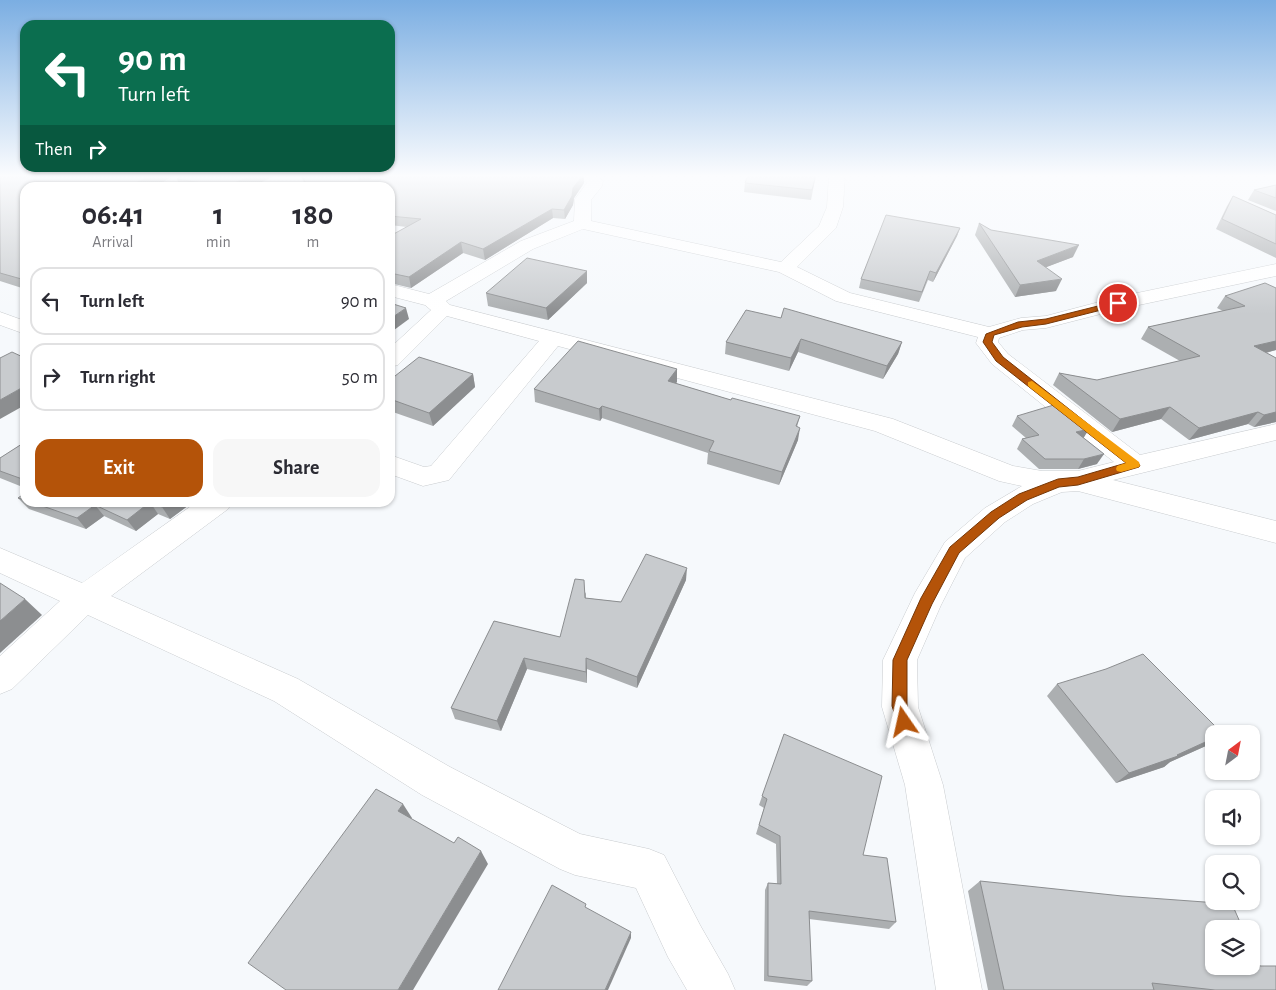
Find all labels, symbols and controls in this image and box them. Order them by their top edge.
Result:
icon: left [35,40,100,105]
text: 90 m [118,42,187,77]
text: Turn left [118,83,190,105]
icon: right [83,135,111,163]
text: Then [35,140,73,159]
text: 06:41 [81,200,144,230]
text: 1 [213,200,224,230]
text: 180 [292,200,334,230]
text: Arrival [92,234,134,250]
text: min [206,234,231,250]
text: m [306,234,319,250]
pin [1097,282,1139,324]
icon: left [37,287,65,315]
icon: arrive [1104,289,1132,317]
text: Turn left [80,292,144,311]
text: 90 m [341,292,378,311]
icon: right [37,363,65,391]
text: Turn right [80,368,155,387]
text: 50 m [342,368,378,387]
button: Exit [35,439,203,497]
button: Share [213,439,380,497]
position arrow [877,695,929,747]
north arrow [1205,725,1260,780]
map controls [1205,725,1260,975]
button: sound [1205,790,1260,845]
button: search [1205,855,1260,910]
button: layers [1205,920,1260,975]

